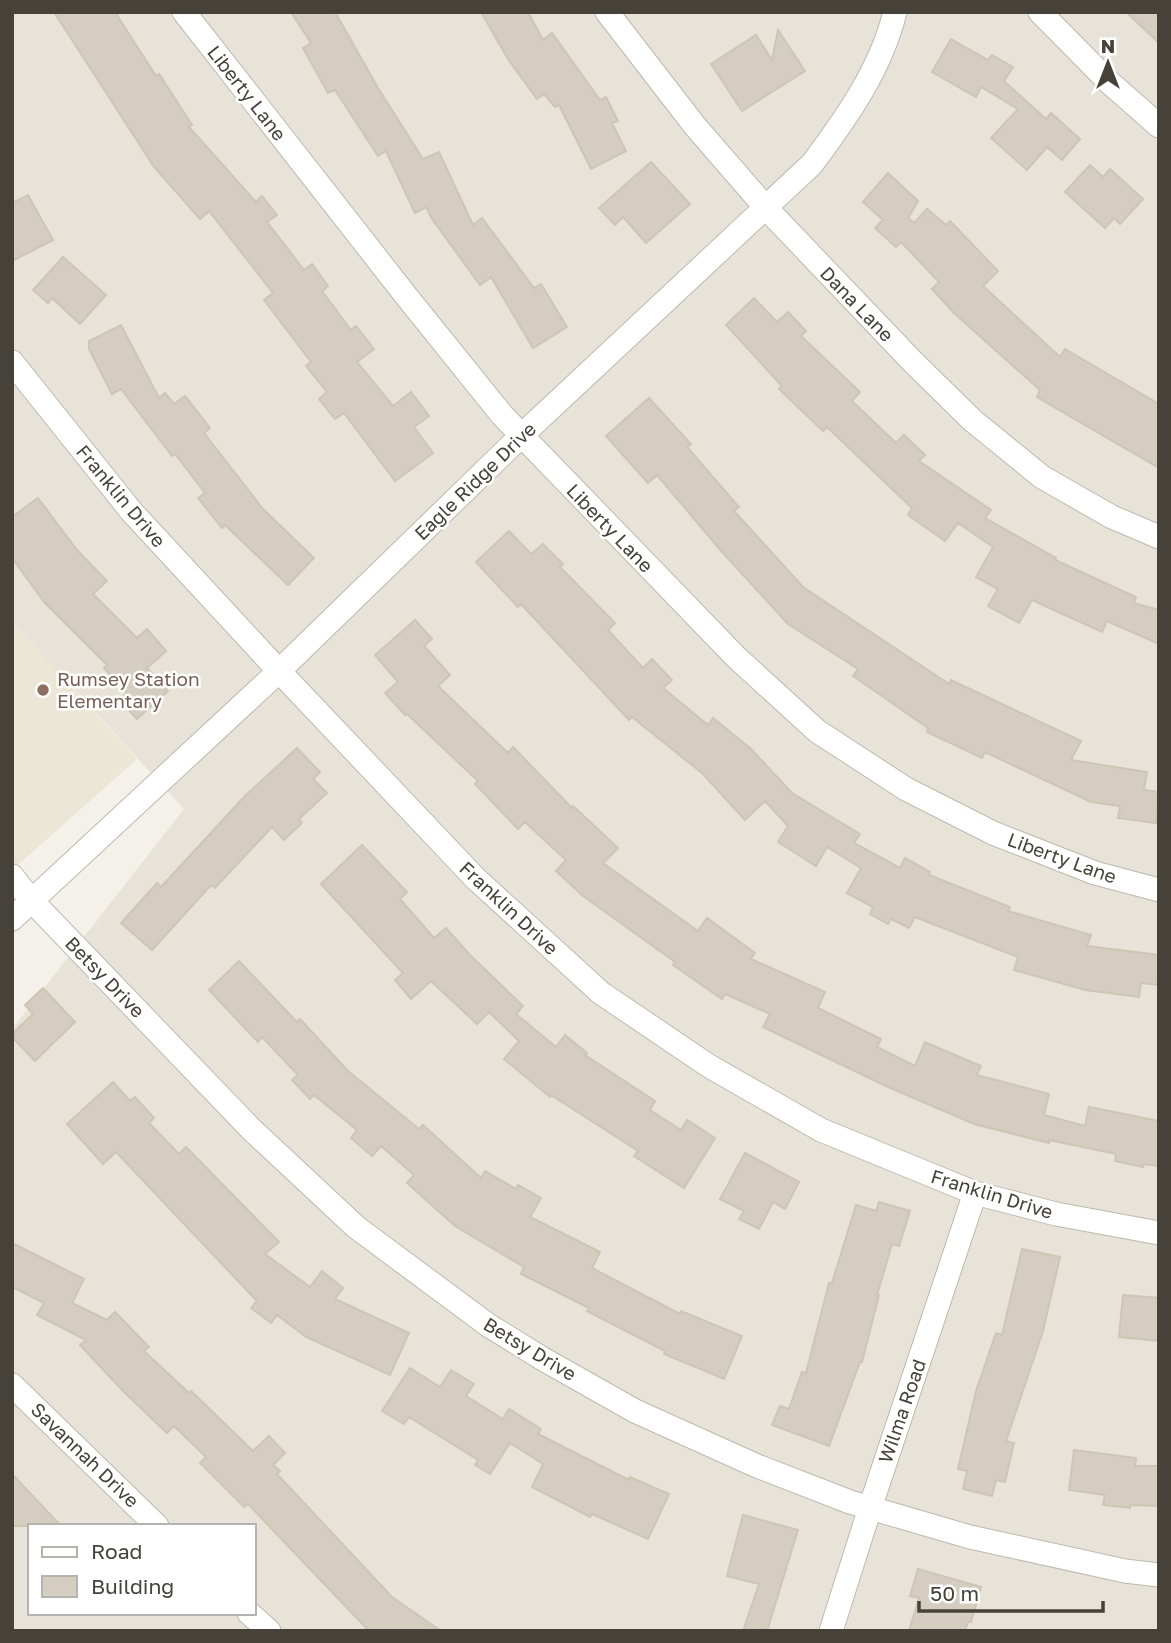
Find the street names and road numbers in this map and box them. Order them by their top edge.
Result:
street label: Liberty Lane [203,41,292,145]
street label: Dana Lane [816,261,899,346]
street label: Eagle Ridge Drive [409,417,540,544]
street label: Franklin Drive [72,440,171,551]
street label: Liberty Lane [562,479,658,577]
street label: Liberty Lane [1005,827,1120,888]
street label: Franklin Drive [455,856,563,959]
street label: Betsy Drive [61,931,150,1022]
street label: Franklin Drive [928,1164,1056,1223]
street label: Betsy Drive [480,1312,581,1385]
street label: Wilma Road [873,1356,930,1466]
street label: Savannah Drive [27,1397,144,1512]

